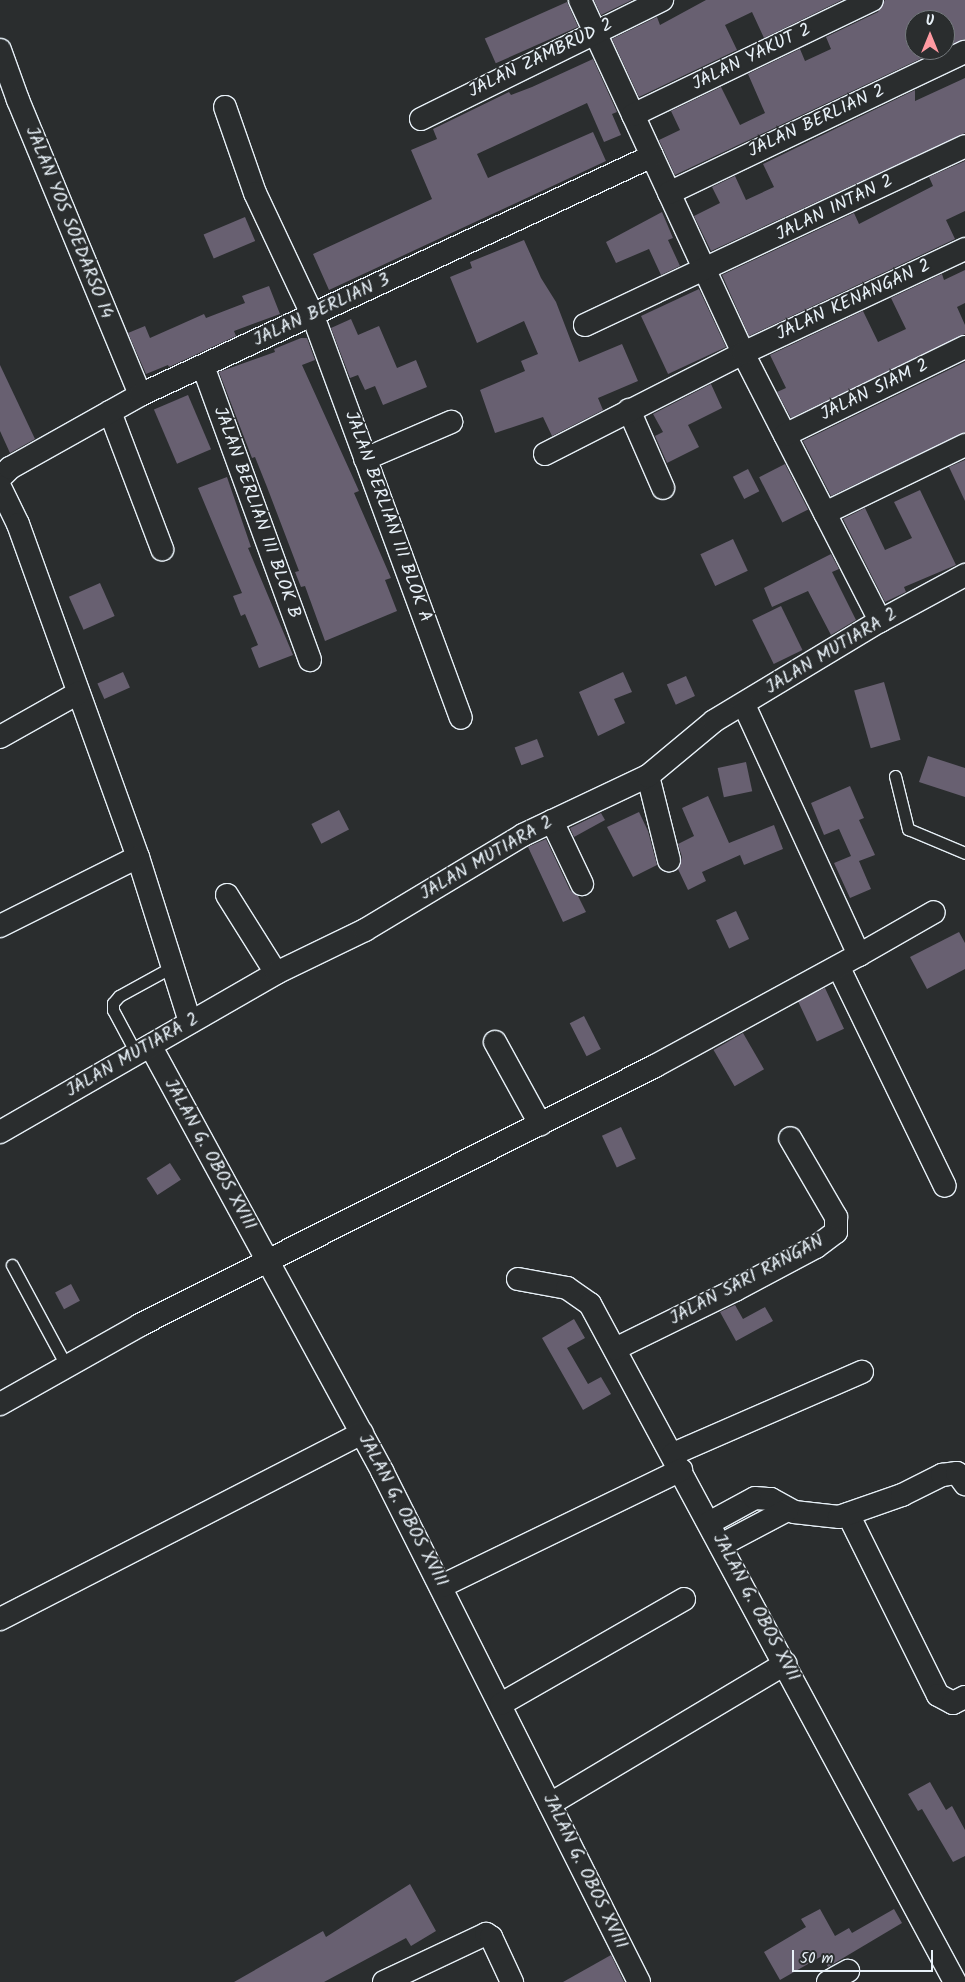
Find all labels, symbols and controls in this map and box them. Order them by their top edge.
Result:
north arrow [905,10,955,60]
text: U [926,10,934,32]
street label: JALAN ZAMBRUD 2 [465,15,617,103]
street label: JALAN YAKUT 2 [689,20,815,96]
street label: JALAN BERLIAN 2 [745,81,889,163]
street label: JALAN YOS SOEDARSO 14 [20,124,116,322]
street label: JALAN INTAN 2 [773,171,897,247]
street label: JALAN KENANGAN 2 [773,256,935,346]
street label: JALAN BERLIAN 3 [250,270,394,352]
street label: JALAN SIAM 2 [817,356,933,426]
street label: JALAN BERLIAN III BLOK B [208,404,304,622]
street label: JALAN BERLIAN III BLOK A [339,409,435,625]
street label: JALAN MUTIARA 2 [762,604,902,700]
street label: JALAN MUTIARA 2 [417,812,557,906]
street label: JALAN MUTIARA 2 [63,1009,203,1103]
street label: JALAN G. OBOS XVIII [158,1075,260,1235]
street label: JALAN SARI RANGAN [666,1231,828,1331]
street label: JALAN G. OBOS XVIII [353,1431,451,1591]
street label: JALAN G. OBOS XVII [707,1530,803,1686]
street label: JALAN G. OBOS XVIII [537,1791,631,1953]
scale bar [795,1940,936,1972]
text: 50 m [800,1947,834,1971]

